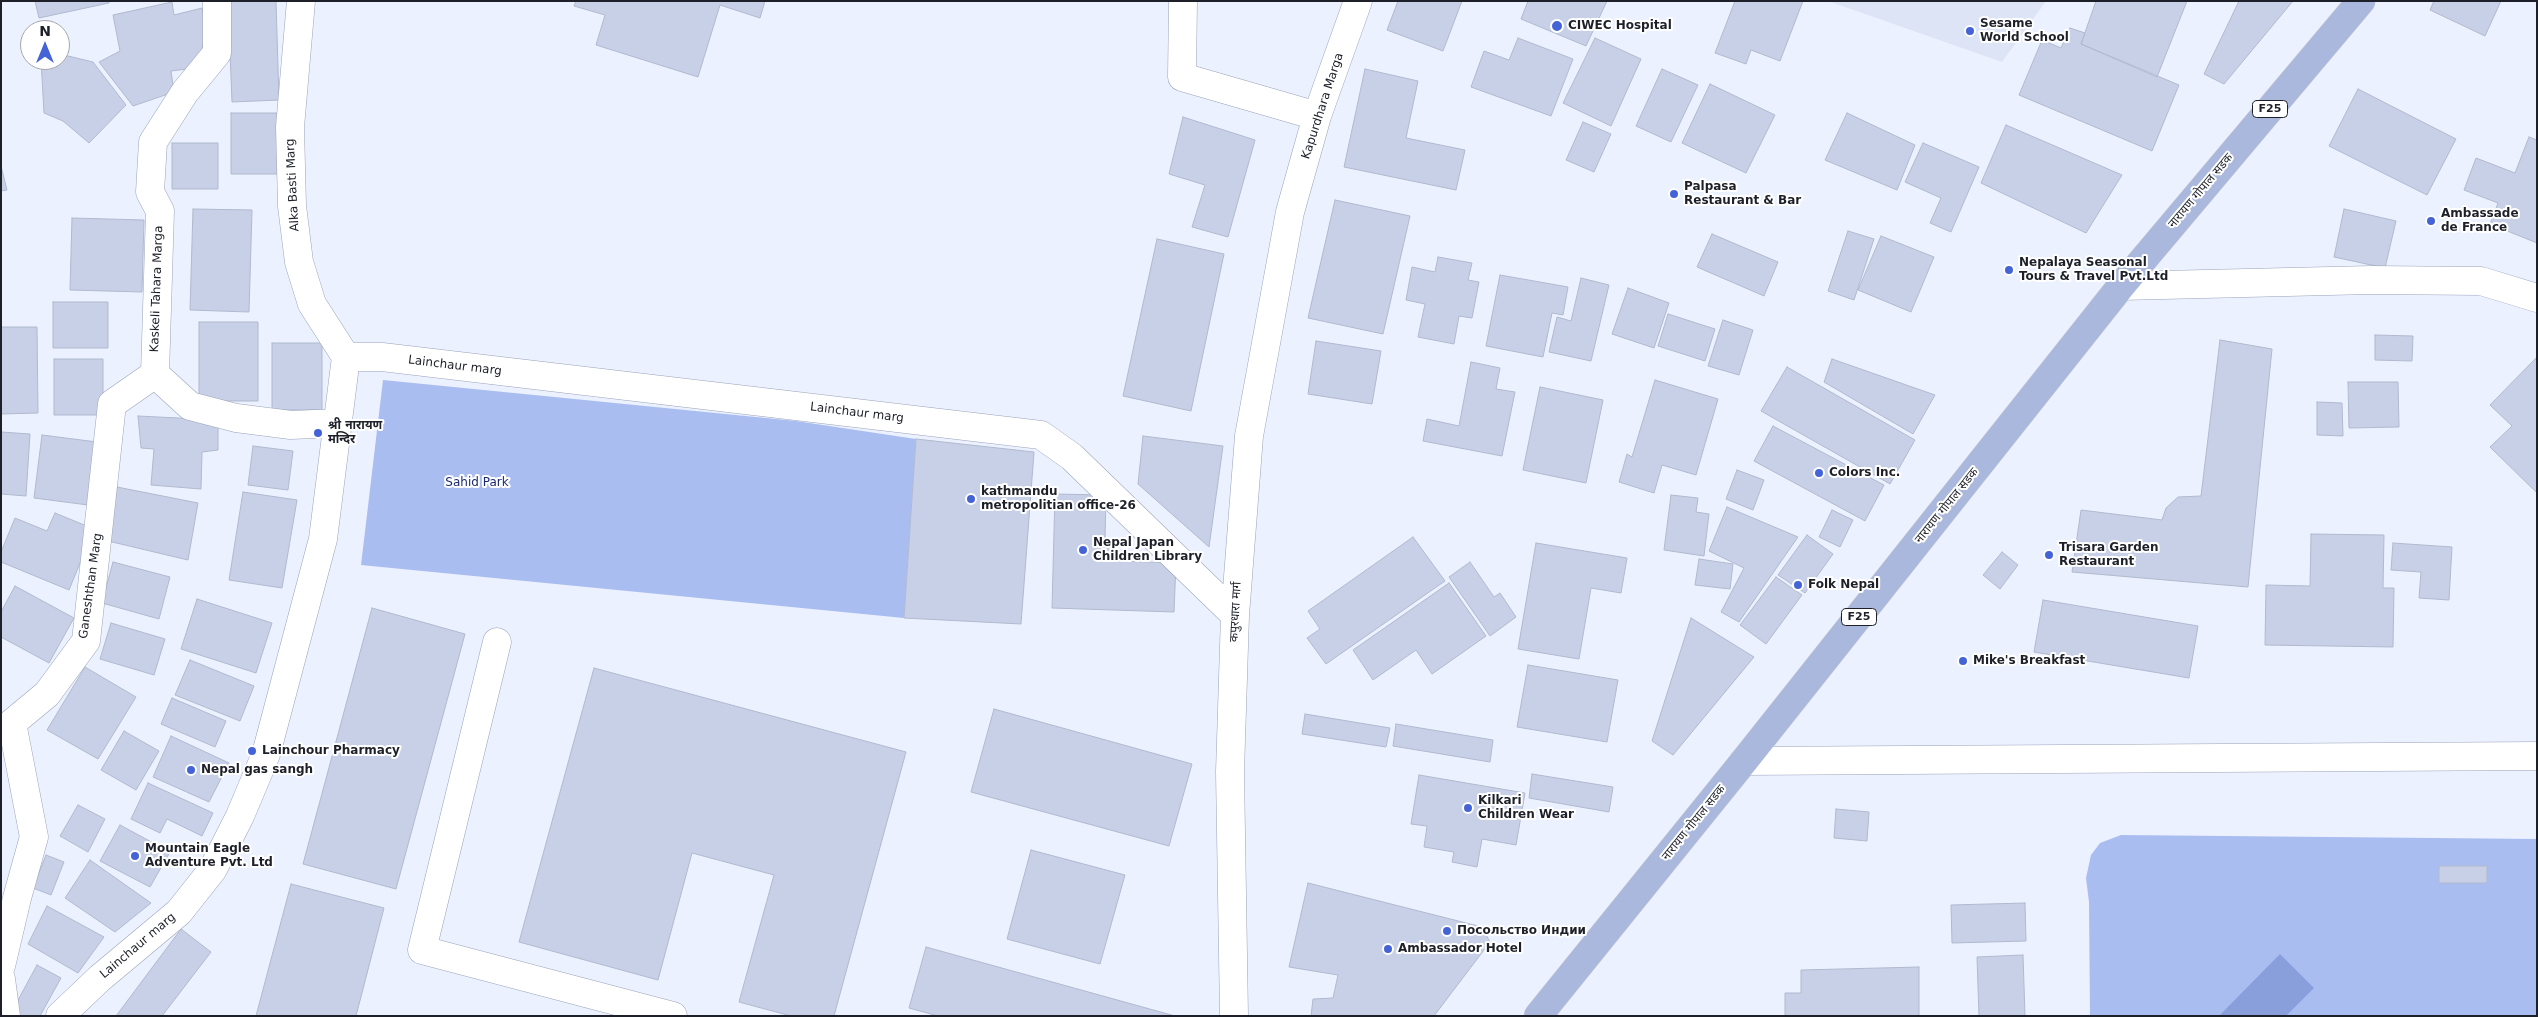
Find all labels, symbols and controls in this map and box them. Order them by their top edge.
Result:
place label: Sesame World School [1980,17,2069,45]
marker: CIWEC Hospital [1550,19,1564,33]
place label: CIWEC Hospital [1568,19,1672,33]
north arrow [20,20,70,70]
text: N [39,23,51,39]
marker: Sesame World School [1964,25,1976,37]
street label: Kapurdhara Marga [1299,51,1347,161]
road number: F25 [2252,100,2288,118]
street label: Alka Basti Marg [283,138,303,232]
street label: नारायण गोपाल सडक [2166,151,2236,231]
place label: Palpasa Restaurant & Bar [1684,180,1801,208]
marker: Palpasa Restaurant & Bar [1668,188,1680,200]
place label: Ambassade de France [2441,207,2519,235]
marker: Ambassade de France [2425,215,2437,227]
street label: Kaskeli Tahara Marga [148,225,166,353]
place label: Nepalaya Seasonal Tours & Travel Pvt.Ltd [2019,256,2168,284]
marker: Nepalaya Seasonal Tours & Travel Pvt.Ltd [2003,264,2015,276]
street label: Lainchaur marg [407,353,503,379]
street label: Lainchaur marg [809,400,905,426]
place label: श्री नारायण मन्दिर [328,419,382,447]
marker: श्री नारायण मन्दिर [312,427,324,439]
street label: नारायण गोपाल सडक [1912,465,1982,547]
place label: Colors Inc. [1829,466,1900,480]
marker: Colors Inc. [1813,467,1825,479]
park label: Sahid Park [445,476,509,490]
place label: kathmandu metropolitian office-26 [981,485,1136,513]
marker: kathmandu metropolitian office-26 [965,493,977,505]
street label: Ganeshthan Marg [76,532,106,640]
place label: Nepal Japan Children Library [1093,536,1202,564]
place label: Trisara Garden Restaurant [2059,541,2158,569]
marker: Nepal Japan Children Library [1077,544,1089,556]
marker: Trisara Garden Restaurant [2043,549,2055,561]
place label: Folk Nepal [1808,578,1879,592]
marker: Folk Nepal [1792,579,1804,591]
street label: कपुरधारा मार्ग [1227,582,1245,642]
road number: F25 [1842,608,1876,626]
place label: Mike's Breakfast [1973,654,2085,668]
marker: Mike's Breakfast [1957,655,1969,667]
place label: Lainchour Pharmacy [262,744,400,758]
marker: Lainchour Pharmacy [246,745,258,757]
place label: Nepal gas sangh [201,763,313,777]
marker: Nepal gas sangh [185,764,197,776]
street label: नारायण गोपाल सडक [1659,782,1729,864]
place label: Kilkari Children Wear [1478,794,1574,822]
marker: Kilkari Children Wear [1462,802,1474,814]
place label: Mountain Eagle Adventure Pvt. Ltd [145,842,273,870]
marker: Mountain Eagle Adventure Pvt. Ltd [129,850,141,862]
street label: Lainchaur marg [97,910,179,982]
place label: Посольство Индии [1457,924,1586,938]
marker: Посольство Индии [1441,925,1453,937]
place label: Ambassador Hotel [1398,942,1522,956]
marker: Ambassador Hotel [1382,943,1394,955]

